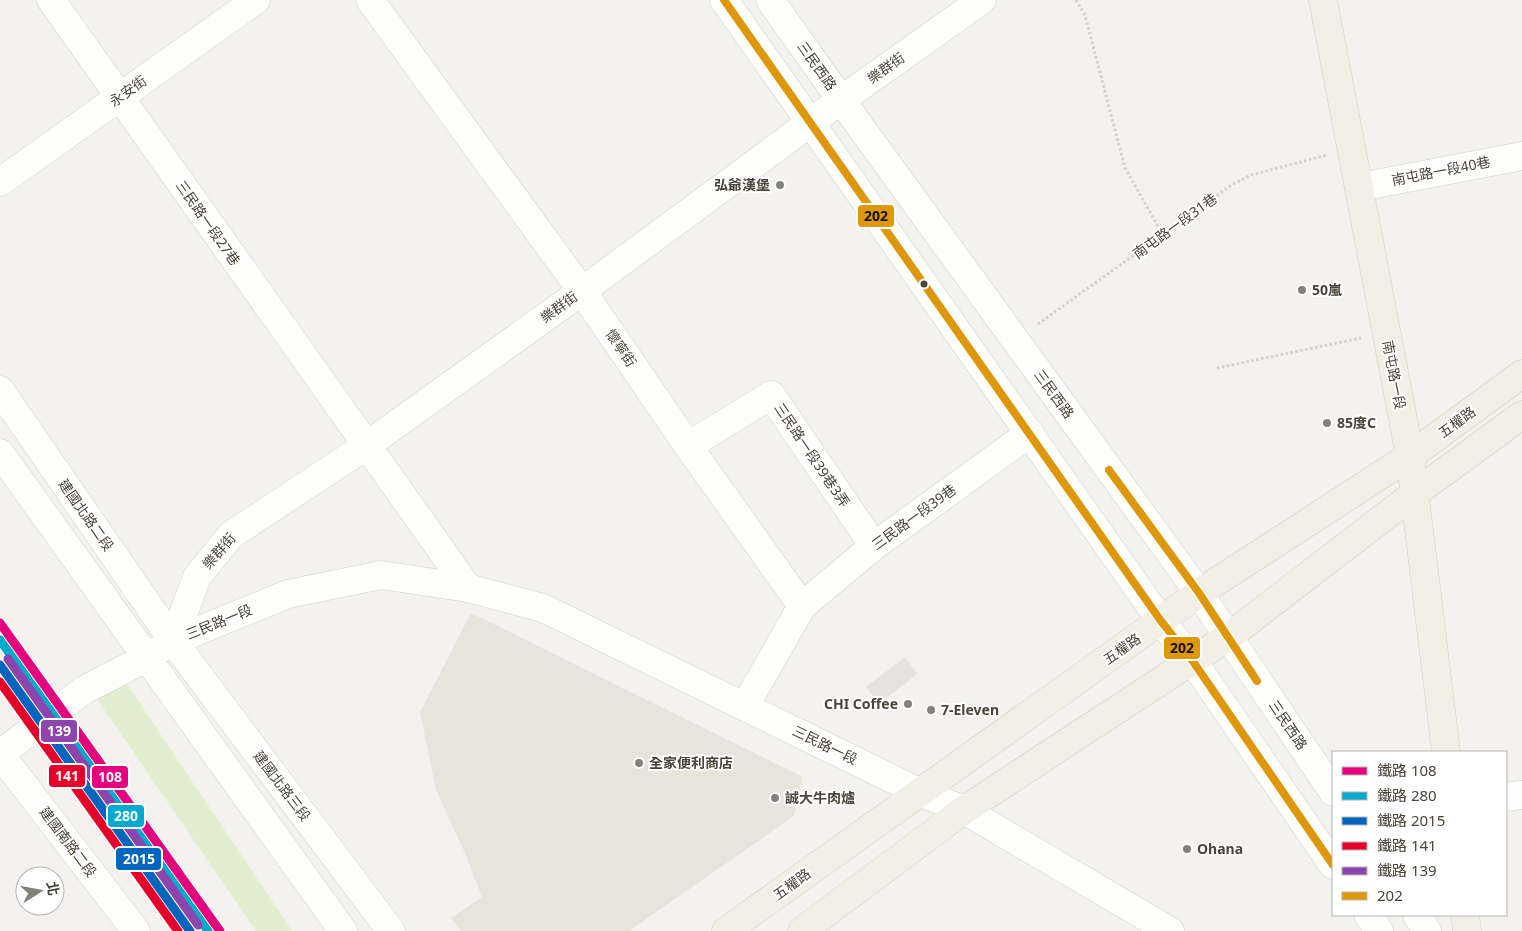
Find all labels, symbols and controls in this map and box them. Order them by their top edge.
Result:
street label: 三民西路 [794,37,841,94]
street label: 樂群街 [863,48,908,87]
street label: 永安街 [105,71,150,110]
street label: 南屯路一段40巷 [1390,152,1492,189]
place label: 弘爺漢堡 [714,175,770,194]
street label: 三民路一段27巷 [172,176,245,269]
marker: 弘爺漢堡 [774,179,786,191]
street label: 南屯路一段31巷 [1129,189,1221,263]
line badge: 202 [857,204,895,228]
text: 202 [864,206,888,225]
unlabelled marker [919,279,929,289]
place label: 50嵐 [1312,280,1342,299]
marker: 50嵐 [1296,284,1308,296]
street label: 樂群街 [536,287,581,327]
street label: 懷寧街 [602,325,641,370]
street label: 南屯路一段 [1378,339,1410,411]
street label: 三民西路 [1030,365,1079,422]
street label: 三民路一段39巷3弄 [770,399,854,511]
street label: 五權路 [1434,402,1479,442]
place label: 85度C [1337,413,1376,432]
marker: 85度C [1321,417,1333,429]
street label: 建國北路二段 [55,475,118,555]
street label: 三民路一段39巷 [868,480,960,554]
street label: 樂群街 [198,529,240,573]
street label: 三民路一段 [183,600,255,643]
street label: 五權路 [1099,629,1144,668]
line badge: 202 [1163,636,1201,660]
text: 202 [1170,638,1194,657]
place label: CHI Coffee [824,694,898,713]
street label: 三民西路 [1265,696,1312,753]
marker: CHI Coffee [902,698,914,710]
place label: 7-Eleven [941,700,999,719]
marker: 7-Eleven [925,704,937,716]
line badge: 139 [40,719,78,743]
text: 139 [47,721,71,740]
street label: 三民路一段 [790,721,861,768]
street label: 建國北路三段 [250,746,315,825]
legend [1332,751,1507,916]
place label: 全家便利商店 [649,753,733,772]
marker: 全家便利商店 [633,757,645,769]
text: 鐵路 108 [1377,760,1437,780]
line badge: 141 [48,764,86,788]
line badge: 108 [91,765,129,789]
text: 141 [55,766,79,785]
text: 108 [98,767,122,786]
text: 鐵路 280 [1377,785,1437,805]
place label: 誠大牛肉爐 [785,788,855,807]
marker: 誠大牛肉爐 [769,792,781,804]
street label: 建國南路二段 [36,802,101,881]
line badge: 280 [107,804,145,828]
text: 280 [114,806,138,825]
text: 鐵路 2015 [1377,810,1445,830]
text: 鐵路 141 [1377,835,1437,855]
place label: Ohana [1197,839,1243,858]
marker: Ohana [1181,843,1193,855]
line badge: 2015 [115,847,162,871]
text: 2015 [123,849,155,868]
text: 鐵路 139 [1377,860,1437,880]
street label: 五權路 [769,864,814,904]
north arrow [15,866,65,916]
text: 北 [43,880,64,897]
text: 202 [1377,885,1403,905]

